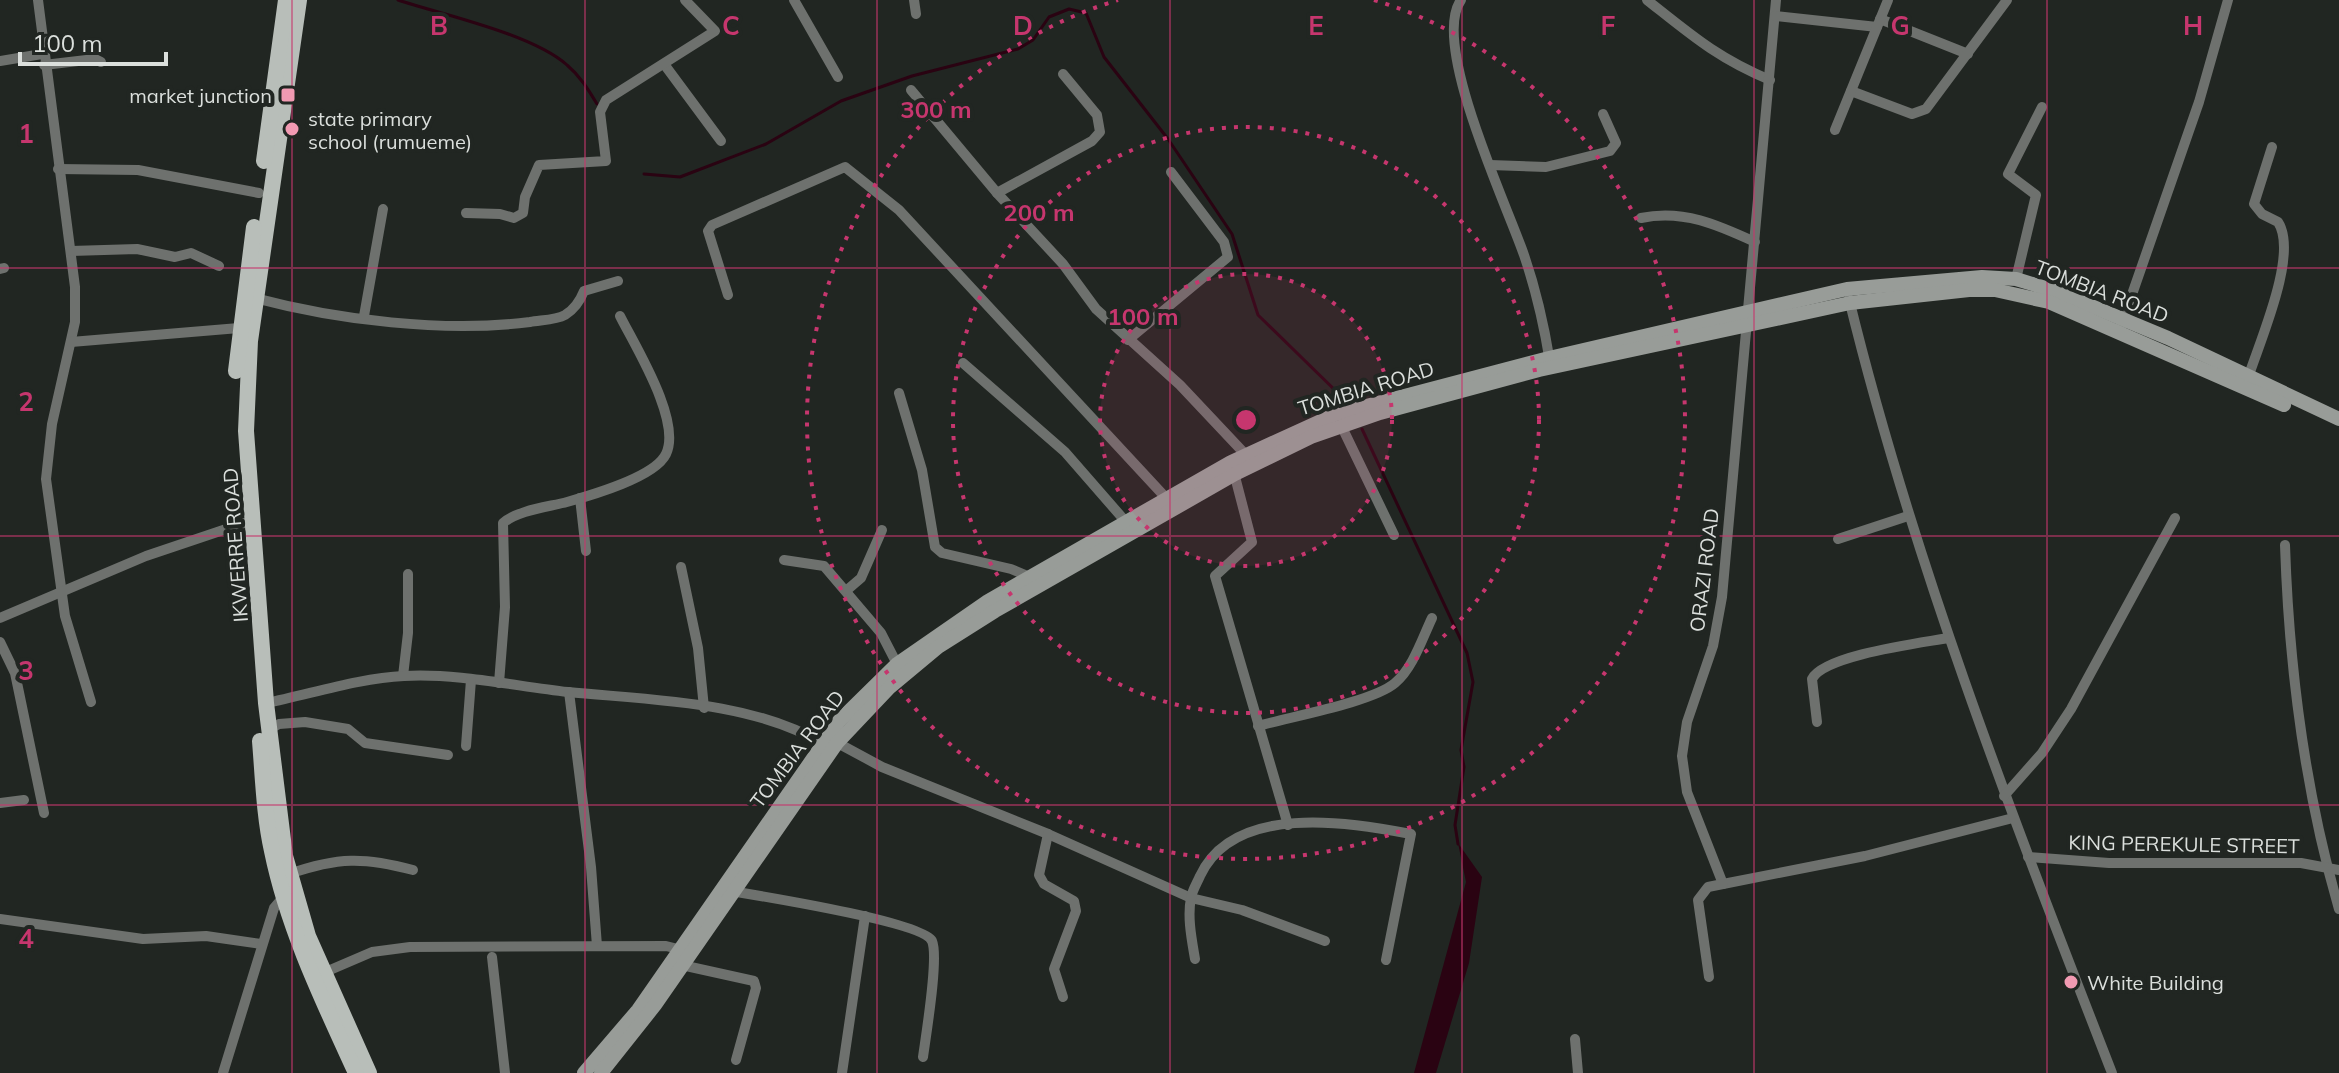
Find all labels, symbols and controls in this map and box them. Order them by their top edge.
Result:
text: B [430,9,448,42]
text: C [722,9,740,42]
text: D [1013,9,1033,42]
text: E [1308,9,1324,42]
text: F [1601,9,1616,42]
text: G [1890,9,1910,42]
text: H [2183,9,2203,42]
scale bar [20,16,166,66]
text: 100 m [32,28,103,58]
place label: market junction [129,83,272,108]
marker: market junction [279,86,297,104]
text: 300 m [900,94,972,124]
place label: state primary school (rumueme) [308,106,472,154]
text: 1 [18,117,34,150]
marker: state primary school (rumueme) [283,120,301,138]
text: 200 m [1003,197,1075,227]
street label: TOMBIA ROAD [2032,254,2172,328]
text: 100 m [1107,301,1179,331]
street label: TOMBIA ROAD [1295,355,1437,421]
text: 2 [18,385,34,418]
centre of rings [1232,406,1260,434]
street label: IKWERRE ROAD [217,467,253,623]
street label: ORAZI ROAD [1684,507,1724,633]
text: 3 [18,654,34,687]
street label: TOMBIA ROAD [745,685,849,813]
street label: KING PEREKULE STREET [2068,829,2300,859]
text: 4 [18,922,34,955]
place label: White Building [2087,970,2224,995]
marker: White Building [2062,973,2080,991]

